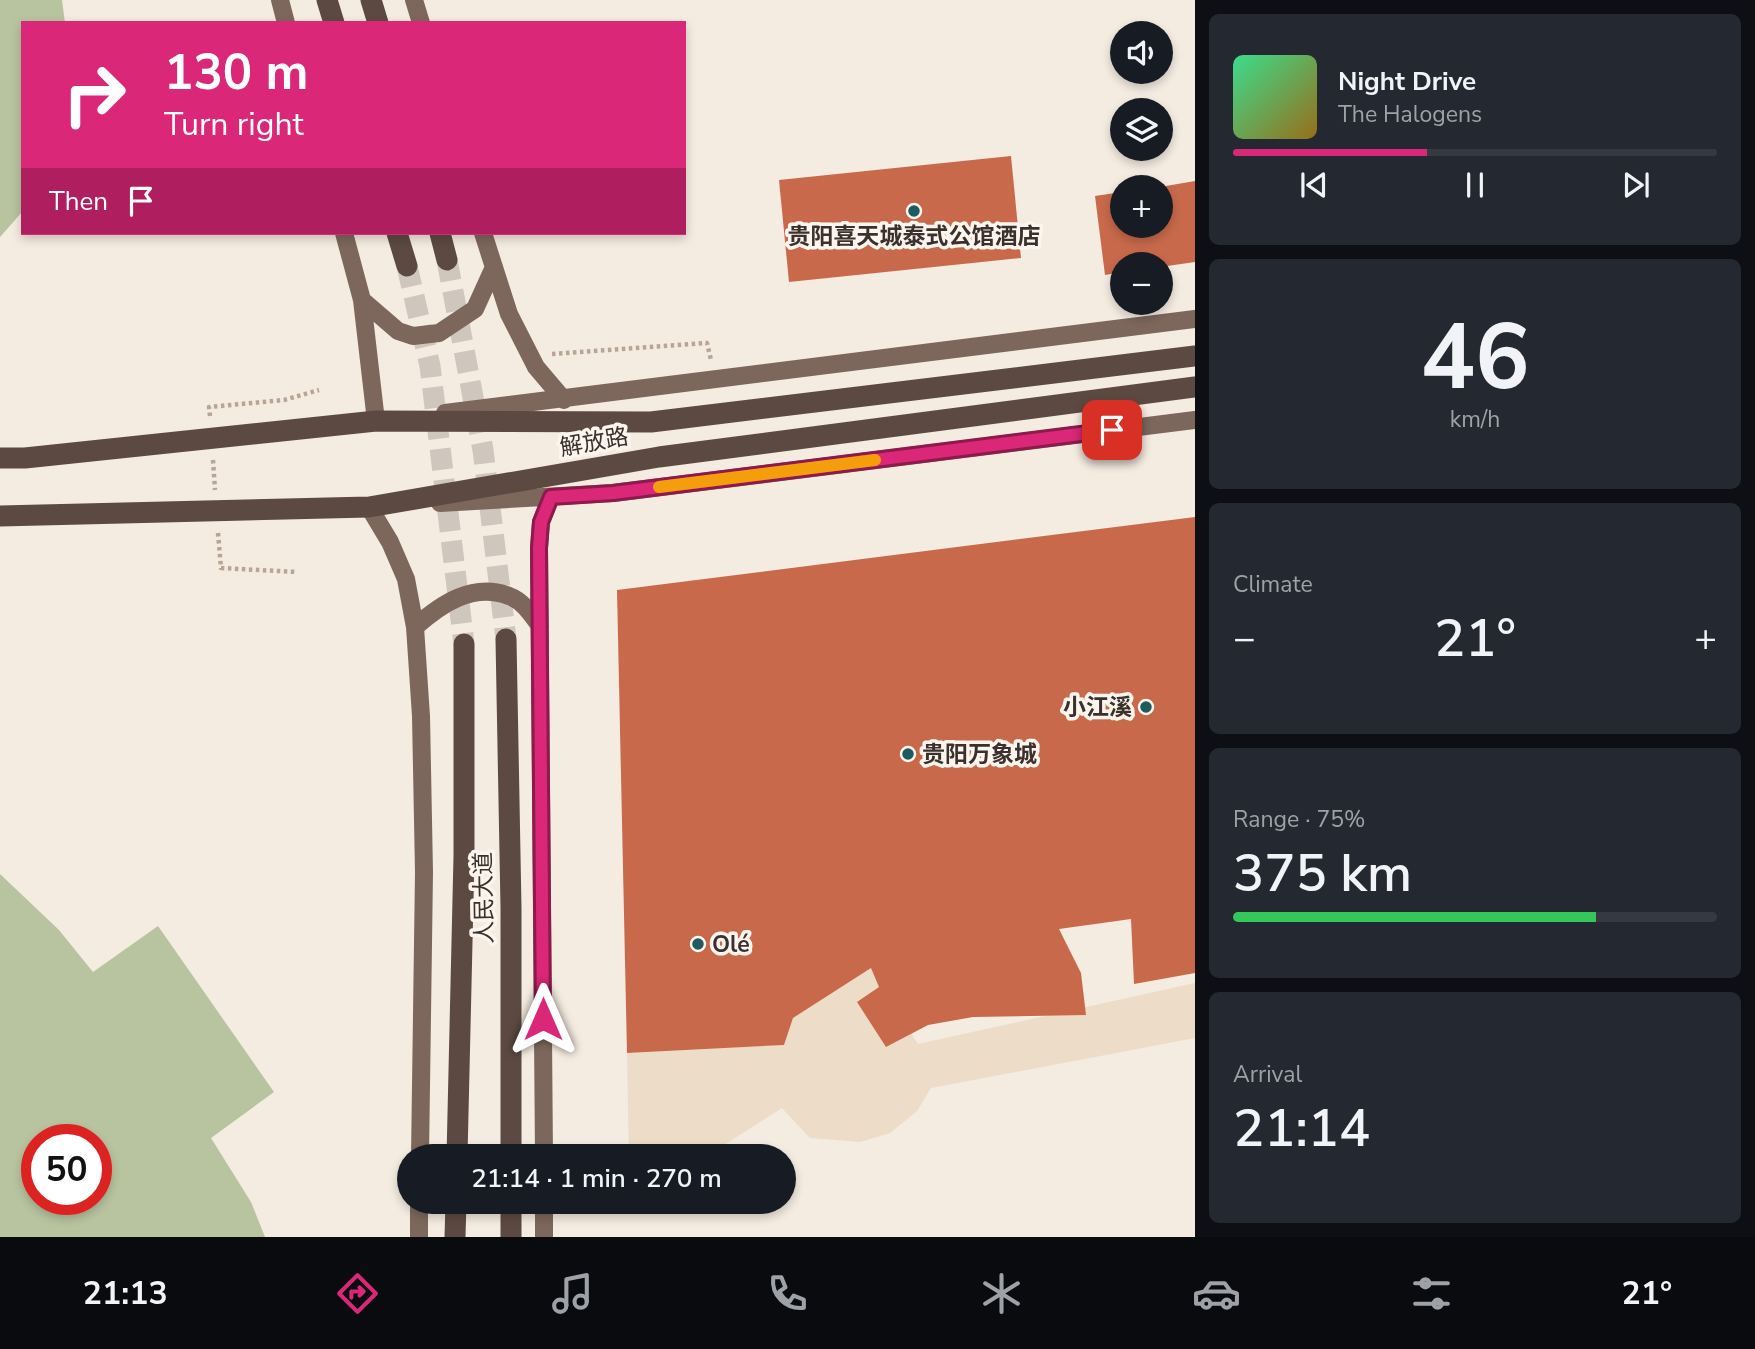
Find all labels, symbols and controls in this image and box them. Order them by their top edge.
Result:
map controls [1110,21,1173,315]
button: sound [1110,21,1173,84]
text: 130 m [164,39,308,106]
icon: right [49,49,140,140]
text: Night Drive [1338,64,1476,99]
button: layers [1110,98,1173,161]
text: The Halogens [1338,99,1482,130]
text: Turn right [164,103,304,146]
icon: previous [1295,166,1333,204]
icon: pause [1456,166,1494,204]
icon: next [1617,166,1655,204]
button: + [1110,175,1173,238]
icon: arrive [122,182,160,220]
text: Then [49,184,108,219]
marker: 贵阳喜天城泰式公馆酒店 [906,203,922,219]
place label: 贵阳喜天城泰式公馆酒店 [788,221,1041,252]
button: − [1110,252,1173,315]
text: 46 [1420,296,1530,420]
pin [1082,400,1142,460]
text: km/h [1450,404,1500,435]
icon: arrive [1093,411,1131,449]
street label: 解放路 [557,421,631,463]
text: Climate [1233,569,1313,600]
text: 21° [1434,603,1516,674]
text: − [1233,613,1256,664]
text: + [1694,613,1717,664]
place label: 小江溪 [1063,692,1132,723]
marker: 小江溪 [1138,699,1154,715]
place label: 贵阳万象城 [922,739,1037,770]
marker: 贵阳万象城 [900,746,916,762]
text: Range · 75% [1233,804,1365,835]
text: 375 km [1233,838,1412,909]
street label: 人民大道 [468,852,500,944]
place label: Olé [712,929,750,960]
marker: Olé [690,936,706,952]
position arrow [506,982,580,1056]
text: Arrival [1233,1059,1302,1090]
text: 21:14 [1233,1093,1370,1164]
speed limit sign: 50 [21,1124,112,1215]
text: 21:14 · 1 min · 270 m [471,1161,722,1196]
icon: directions [333,1269,382,1318]
icon: music [548,1269,597,1318]
icon: phone [763,1269,812,1318]
icon: climate [977,1269,1026,1318]
icon: car [1192,1269,1241,1318]
icon: filters [1407,1269,1456,1318]
text: 21:13 [83,1272,168,1315]
text: 21° [1622,1272,1672,1315]

